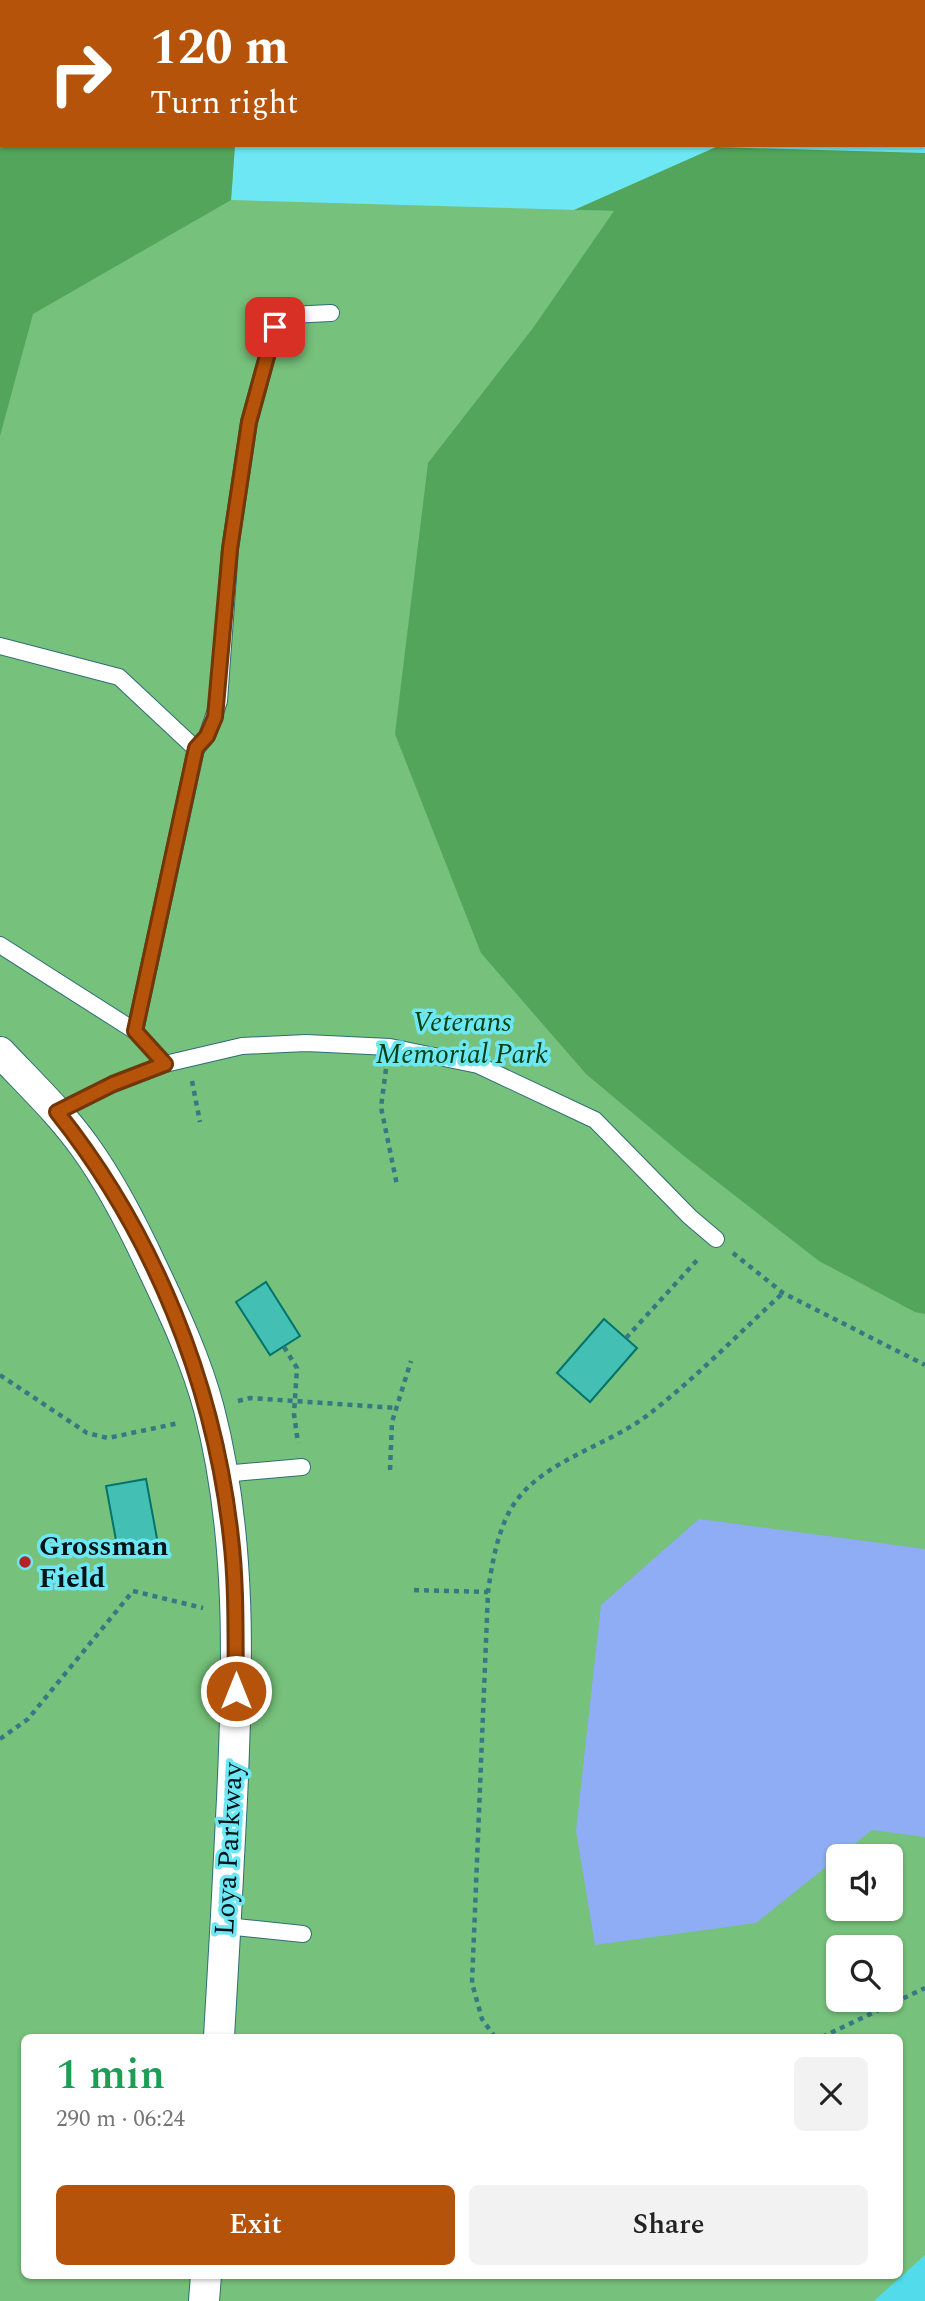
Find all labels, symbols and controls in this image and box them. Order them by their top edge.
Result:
text: 120 m [150,11,289,86]
icon: right [35,28,126,119]
text: Turn right [150,79,298,128]
pin [245,297,305,357]
icon: arrive [256,308,294,346]
park label: Veterans Memorial Park [376,1001,548,1076]
place label: Grossman Field [39,1525,168,1600]
marker: Grossman Field [17,1554,33,1570]
position arrow [199,1654,273,1728]
street label: Loya Parkway [203,1760,255,1936]
map controls [826,1844,903,2012]
button: sound [826,1844,903,1921]
button: search [826,1935,903,2012]
text: 1 min [56,2044,165,2107]
button: close [794,2057,868,2131]
text: 290 m · 06:24 [56,2102,185,2137]
button: Exit [56,2185,455,2265]
button: Share [469,2185,868,2265]

